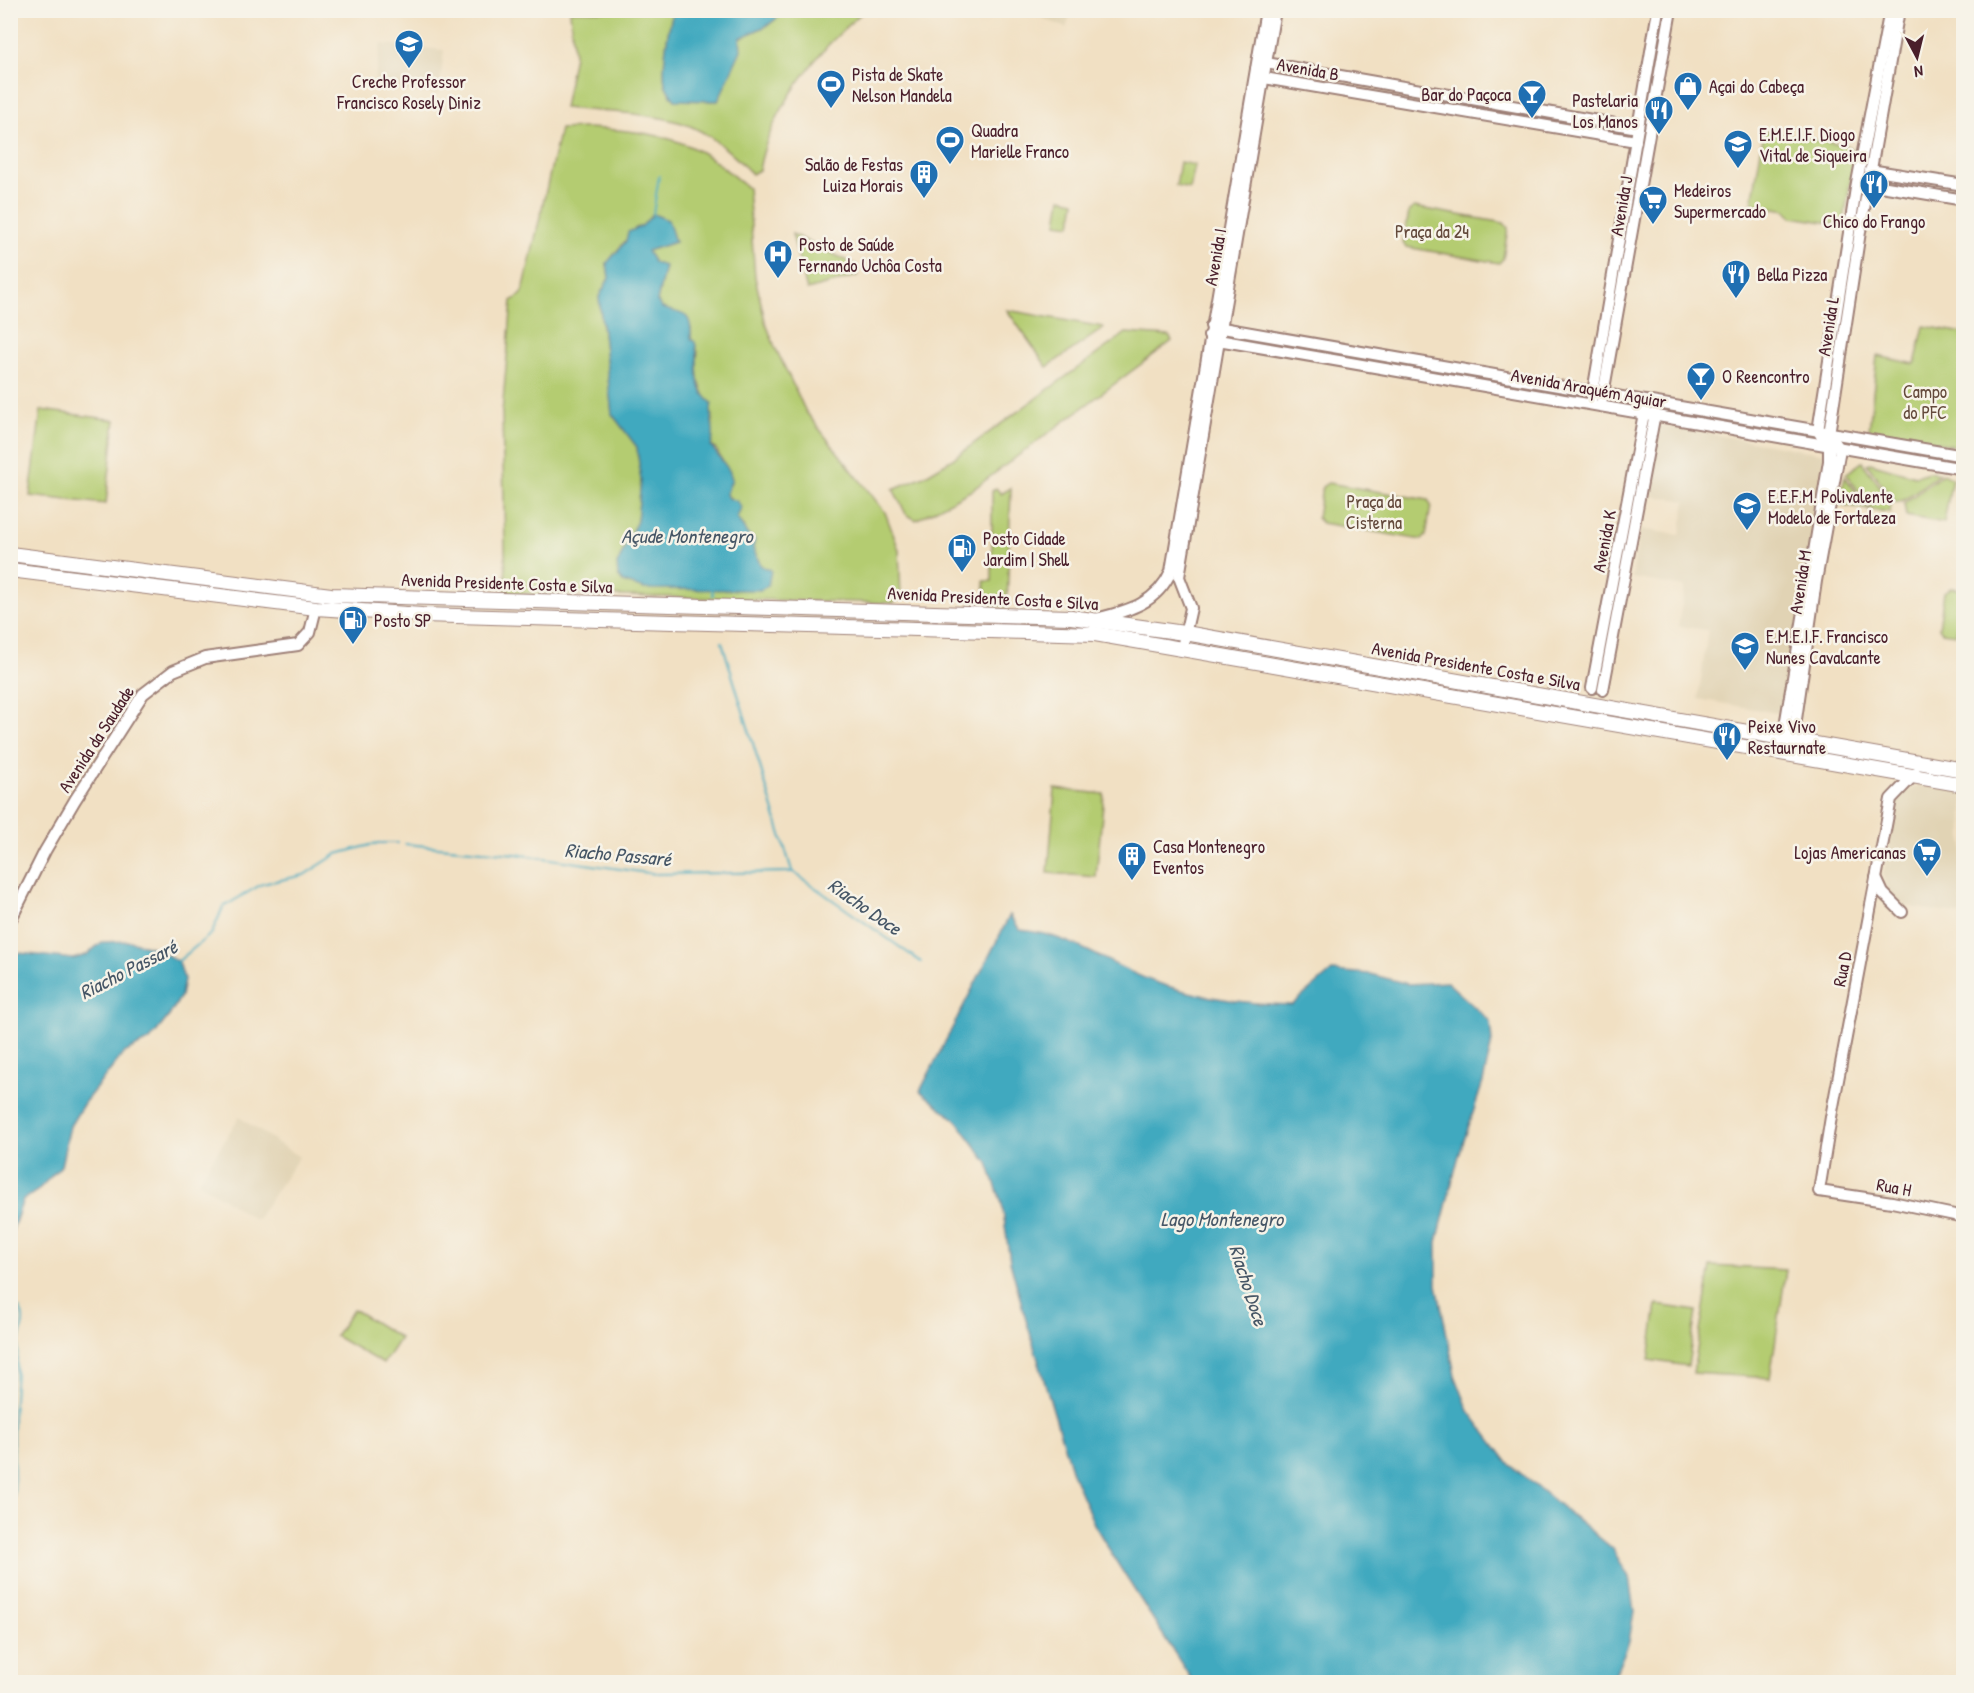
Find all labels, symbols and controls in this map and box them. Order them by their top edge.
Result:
north arrow [1887,27,1947,87]
school or university icon: Creche Professor Francisco Rosely Diniz [393,28,425,70]
street label: Avenida B [1275,51,1341,87]
text: N [1913,60,1924,83]
place label: Pista de Skate Nelson Mandela [852,62,952,108]
sports icon: Pista de Skate Nelson Mandela [815,68,847,110]
place label: Creche Professor Francisco Rosely Diniz [336,69,481,115]
shop icon: Açai do Cabeça [1672,70,1704,112]
place label: Açai do Cabeça [1709,74,1804,99]
bar icon: Bar do Paçoca [1516,78,1548,120]
place label: Bar do Paçoca [1421,82,1511,107]
place label: Pastelaria Los Manos [1572,88,1638,134]
restaurant icon: Pastelaria Los Manos [1643,94,1675,136]
place label: Quadra Marielle Franco [971,118,1069,164]
place label: E.M.E.I.F. Diogo Vital de Siqueira [1759,122,1867,168]
sports icon: Quadra Marielle Franco [934,124,966,166]
school or university icon: E.M.E.I.F. Diogo Vital de Siqueira [1722,128,1754,170]
place label: Salão de Festas Luiza Morais [805,152,903,198]
building icon: Salão de Festas Luiza Morais [908,158,940,200]
restaurant icon: Chico do Frango [1858,168,1890,210]
street label: Avenida J [1603,174,1639,238]
place label: Medeiros Supermercado [1674,178,1766,224]
supermarket icon: Medeiros Supermercado [1637,184,1669,226]
place label: Chico do Frango [1823,209,1925,234]
park label: Praça da 24 [1395,219,1469,244]
street label: Avenida I [1198,226,1232,288]
place label: Posto de Saúde Fernando Uchôa Costa [798,232,942,278]
hospital icon: Posto de Saúde Fernando Uchôa Costa [762,238,794,280]
restaurant icon: Bella Pizza [1720,258,1752,300]
place label: Bella Pizza [1757,262,1827,287]
street label: Avenida L [1811,294,1845,358]
bar icon: O Reencontro [1685,360,1717,402]
street label: Avenida Araquém Aguiar [1509,362,1669,414]
place label: O Reencontro [1722,364,1810,389]
park label: Campo do PFC [1903,379,1947,425]
place label: E.E.F.M. Polivalente Modelo de Fortaleza [1768,484,1896,530]
park label: Praça da Cisterna [1346,489,1402,535]
school or university icon: E.E.F.M. Polivalente Modelo de Fortaleza [1731,490,1763,532]
street label: Avenida K [1586,507,1622,574]
water label: Açude Montenegro [621,522,755,550]
place label: Posto Cidade Jardim | Shell [983,526,1069,572]
fuel station icon: Posto Cidade Jardim | Shell [946,532,978,574]
street label: Avenida M [1783,548,1817,616]
street label: Avenida Presidente Costa e Silva [401,567,613,599]
street label: Avenida Presidente Costa e Silva [887,580,1099,616]
fuel station icon: Posto SP [337,604,369,646]
place label: Posto SP [374,608,431,633]
place label: E.M.E.I.F. Francisco Nunes Cavalcante [1766,624,1888,670]
school or university icon: E.M.E.I.F. Francisco Nunes Cavalcante [1729,630,1761,672]
street label: Avenida Presidente Costa e Silva [1370,635,1582,697]
street label: Avenida da Saudade [52,681,140,797]
place label: Peixe Vivo Restaurnate [1748,714,1826,760]
restaurant icon: Peixe Vivo Restaurnate [1711,720,1743,762]
place label: Casa Montenegro Eventos [1153,834,1265,880]
water label: Riacho Passaré [564,836,673,872]
supermarket icon: Lojas Americanas [1911,836,1943,878]
building icon: Casa Montenegro Eventos [1116,840,1148,882]
place label: Lojas Americanas [1794,840,1906,865]
water label: Riacho Doce [823,871,908,942]
water label: Riacho Passaré [74,932,183,1005]
street label: Rua D [1826,949,1858,989]
street label: Rua H [1875,1172,1913,1202]
water label: Lago Montenegro [1161,1205,1285,1233]
water label: Riacho Doce [1223,1241,1275,1330]

